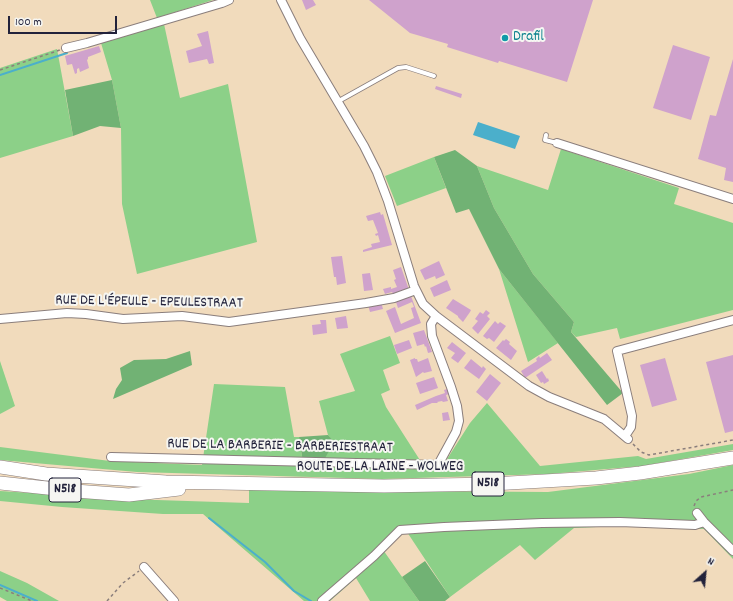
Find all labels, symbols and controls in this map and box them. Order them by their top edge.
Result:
scale bar [10,8,119,34]
text: 100 m [15,14,42,31]
place label: Drafil [513,29,544,47]
marker: Drafil [500,33,510,43]
street label: RUE DE L'ÉPEULE - EPEULESTRAAT [55,292,243,314]
street label: RUE DE LA BARBERIE - BARBERIESTRAAT [167,436,393,458]
street label: ROUTE DE LA LAINE - WOLWEG [297,459,463,477]
road number: N518 [472,472,504,496]
road number: N518 [49,478,81,502]
north arrow [685,553,725,593]
text: N [704,554,717,571]

